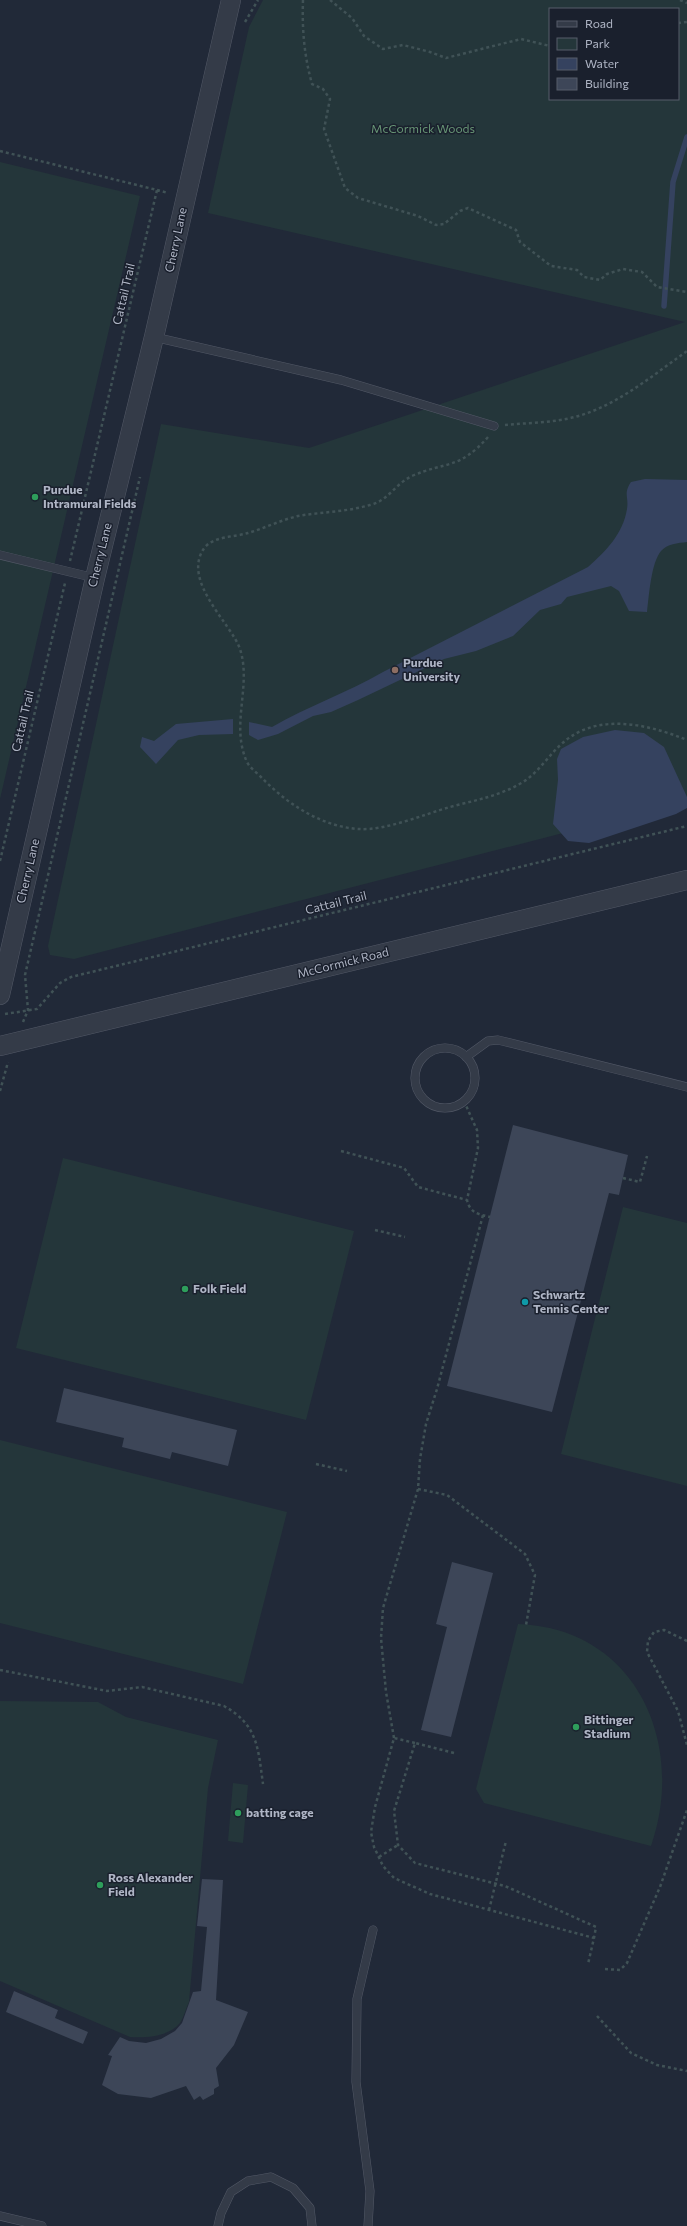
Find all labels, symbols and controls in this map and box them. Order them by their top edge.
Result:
legend [549,8,679,100]
text: Road [585,16,613,30]
text: Park [585,36,611,50]
text: Water [585,56,619,70]
text: Building [585,76,629,90]
park label: McCormick Woods [371,121,475,135]
street label: Cherry Lane [161,206,189,273]
street label: Cattail Trail [109,262,137,326]
place label: Purdue Intramural Fields [43,482,137,510]
marker: Purdue Intramural Fields [30,492,40,502]
street label: Cherry Lane [84,521,114,588]
place label: Purdue University [403,655,460,683]
marker: Purdue University [390,665,400,675]
street label: Cattail Trail [8,689,36,753]
street label: Cherry Lane [13,837,41,904]
street label: Cattail Trail [304,888,368,916]
street label: McCormick Road [296,944,390,980]
place label: Folk Field [193,1281,246,1295]
marker: Folk Field [180,1284,190,1294]
place label: Schwartz Tennis Center [533,1287,609,1315]
marker: Schwartz Tennis Center [520,1297,530,1307]
place label: Bittinger Stadium [584,1712,634,1740]
marker: Bittinger Stadium [571,1722,581,1732]
place label: batting cage [246,1805,314,1819]
marker: batting cage [233,1808,243,1818]
place label: Ross Alexander Field [108,1870,193,1898]
marker: Ross Alexander Field [95,1880,105,1890]

